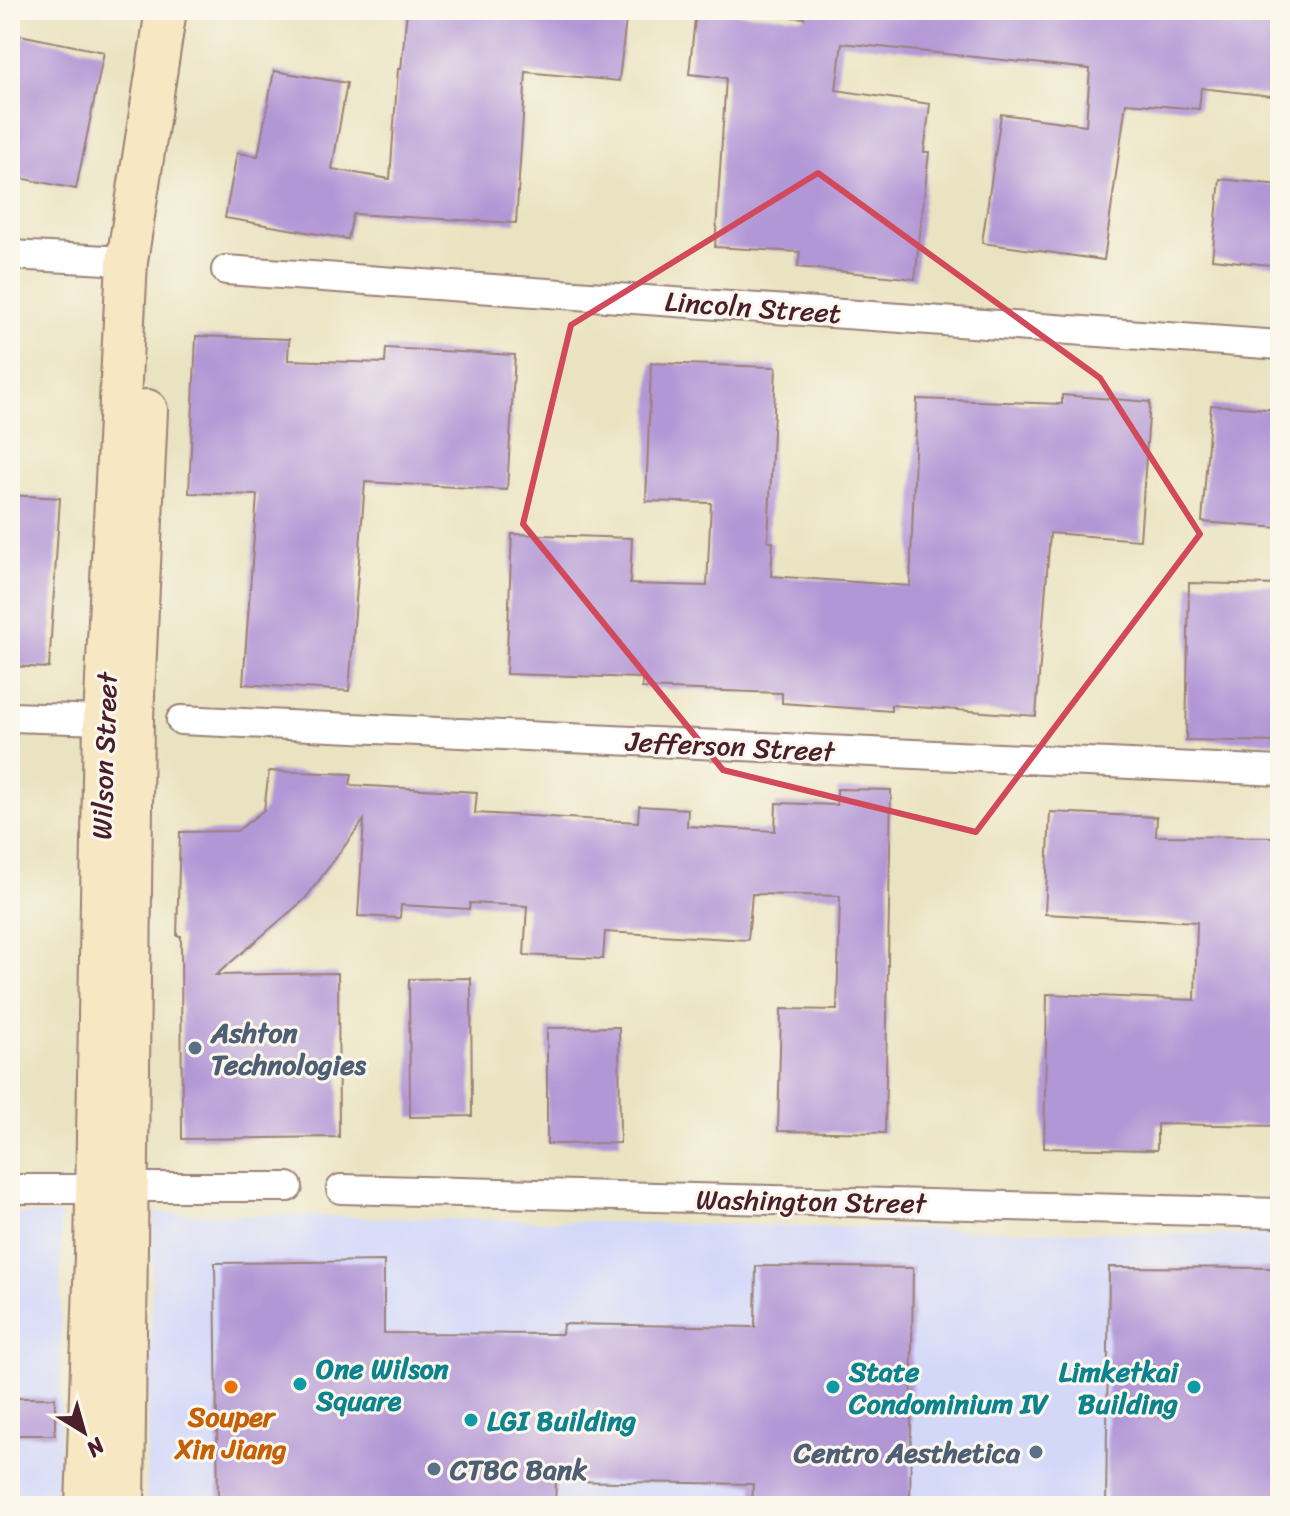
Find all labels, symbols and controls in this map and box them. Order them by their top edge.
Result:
street label: Lincoln Street [663,277,843,338]
street label: Wilson Street [77,670,132,841]
street label: Jefferson Street [623,717,837,777]
place label: Ashton Technologies [210,1008,367,1089]
marker: Ashton Technologies [186,1039,204,1057]
street label: Washington Street [695,1175,928,1228]
place label: One Wilson Square [315,1344,450,1425]
place label: State Condominium IV [848,1347,1050,1428]
place label: Limketkai Building [1059,1347,1179,1428]
marker: One Wilson Square [291,1375,309,1393]
marker: Souper Xin Jiang [222,1378,240,1396]
marker: State Condominium IV [824,1378,842,1396]
marker: Limketkai Building [1185,1378,1203,1396]
north arrow [44,1392,124,1472]
place label: Souper Xin Jiang [173,1392,287,1473]
place label: LGI Building [487,1396,636,1445]
marker: LGI Building [462,1411,480,1429]
text: N [77,1427,114,1468]
place label: Centro Aesthetica [793,1428,1021,1477]
marker: Centro Aesthetica [1027,1443,1045,1461]
place label: CTBC Bank [449,1445,588,1494]
marker: CTBC Bank [425,1460,443,1478]

